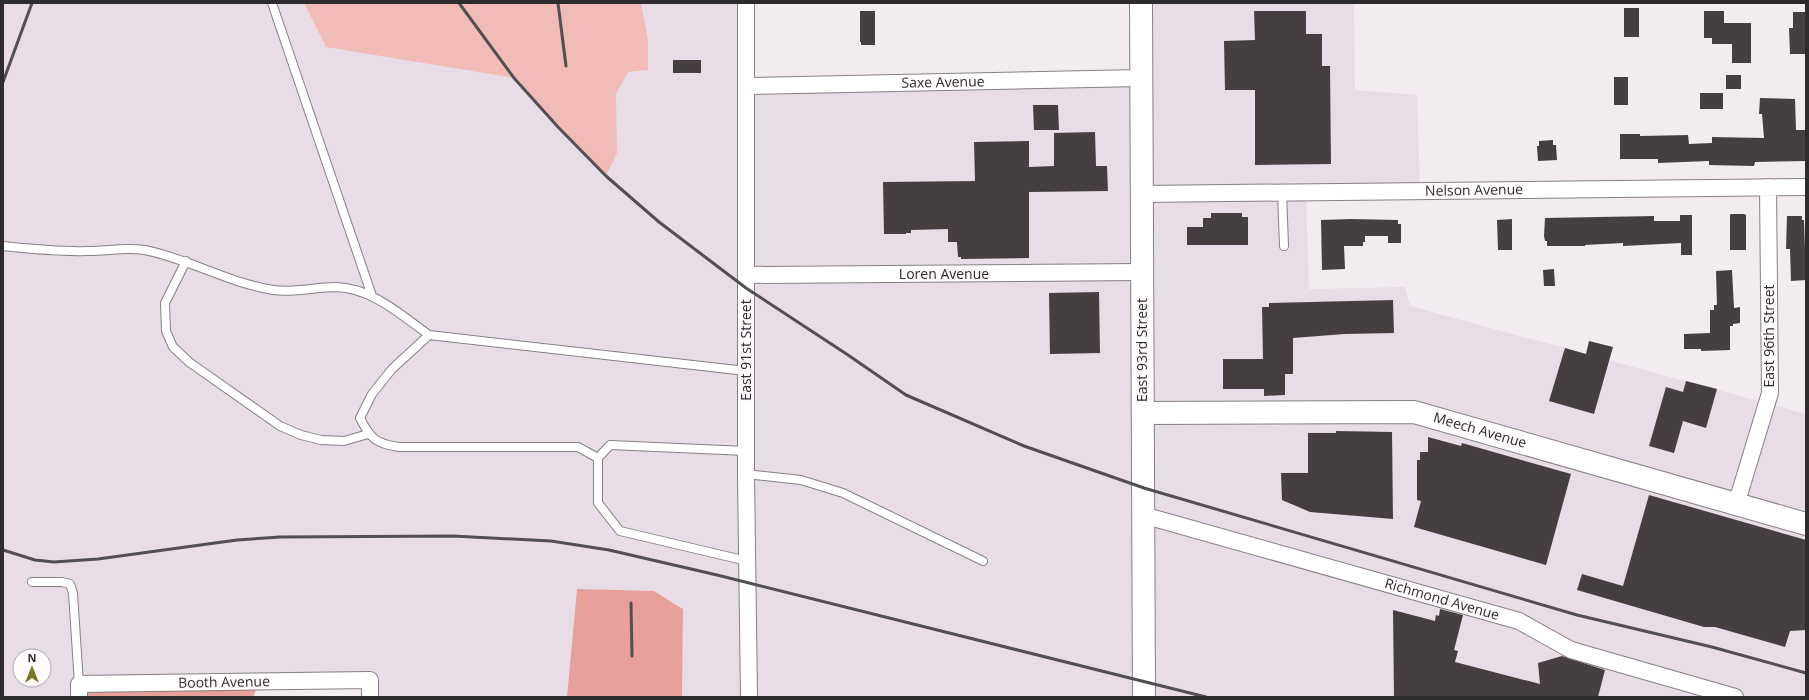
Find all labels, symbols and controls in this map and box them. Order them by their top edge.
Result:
street label: Saxe Avenue [901,71,985,92]
street label: Nelson Avenue [1425,179,1523,200]
street label: Loren Avenue [899,264,989,283]
street label: East 96th Street [1759,284,1778,388]
street label: East 93rd Street [1132,298,1151,402]
street label: East 91st Street [736,299,755,401]
street label: Meech Avenue [1431,407,1529,452]
street label: Richmond Avenue [1383,573,1502,624]
north arrow [12,648,52,688]
text: N [28,650,36,665]
street label: Booth Avenue [178,671,270,692]

